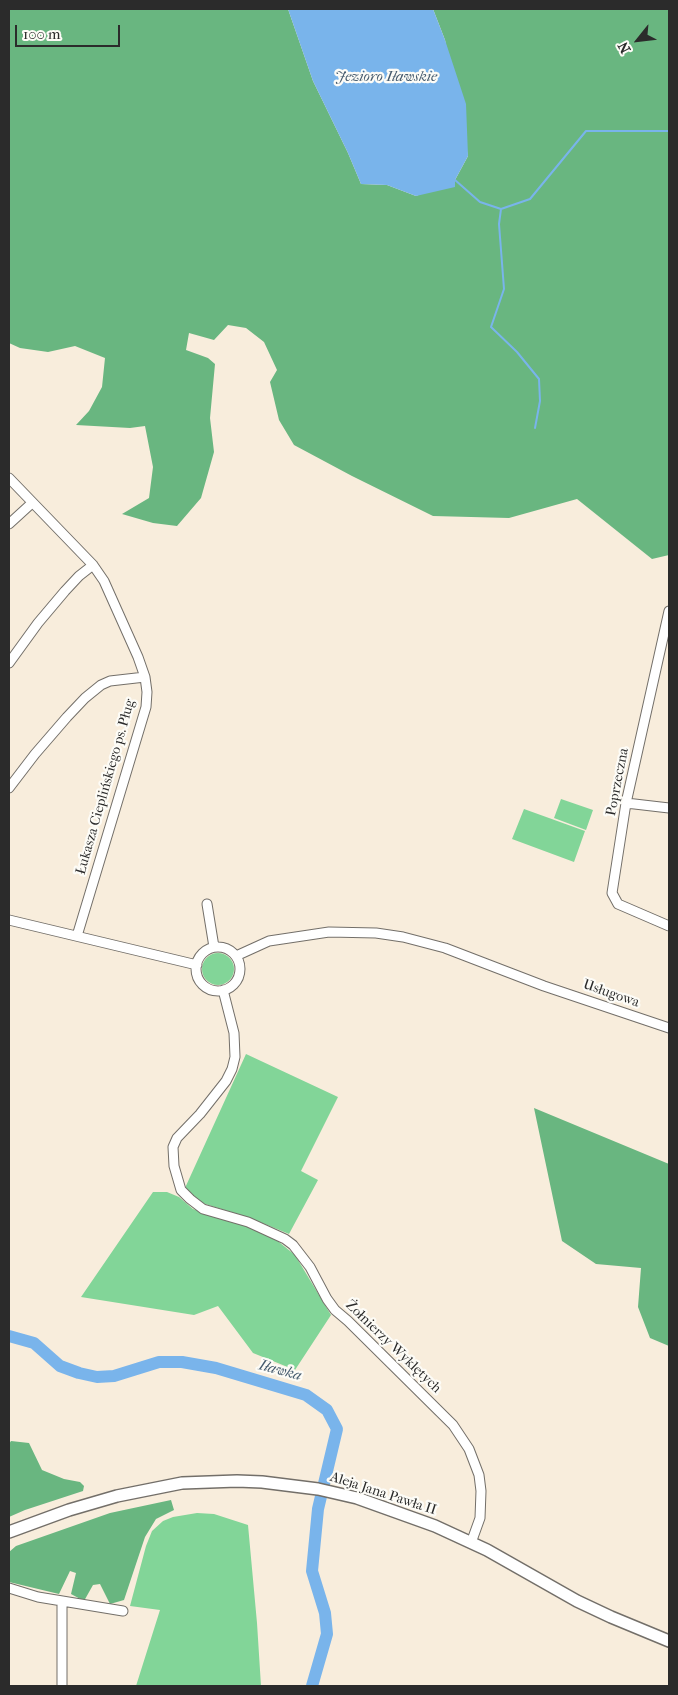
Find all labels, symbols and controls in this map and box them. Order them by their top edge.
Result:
scale bar [18,15,122,47]
north arrow [613,15,663,65]
text: 100 m [23,25,61,43]
text: N [614,39,634,56]
water label: Jezioro Iławskie [335,68,437,86]
street label: Łukasza Cieplińskiego ps. Pług [73,697,139,877]
street label: Poprzeczna [603,747,633,817]
street label: Usługowa [581,977,641,1011]
street label: Żołnierzy Wyklętych [342,1297,444,1397]
water label: Iławka [257,1357,303,1385]
street label: Aleja Jana Pawła II [328,1469,438,1519]

